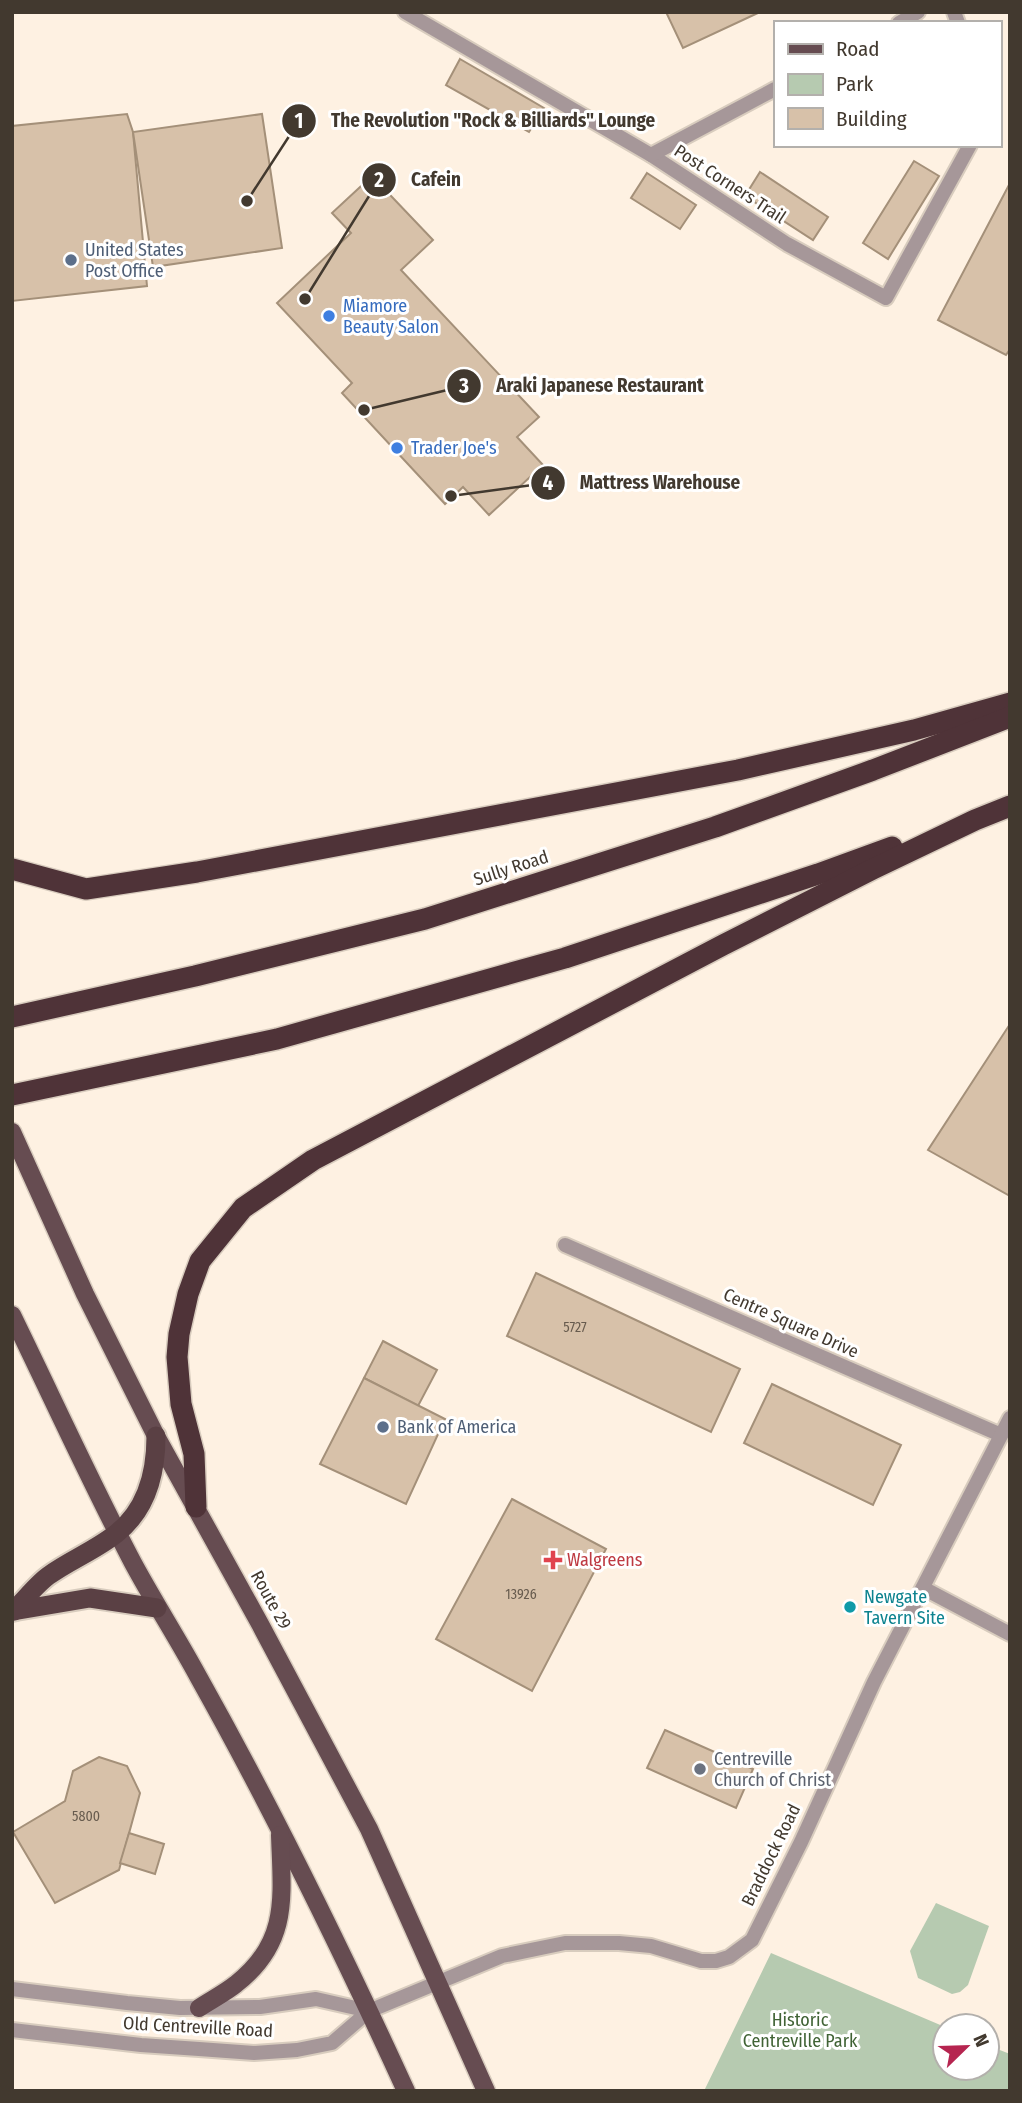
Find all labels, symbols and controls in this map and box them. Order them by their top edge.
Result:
legend [774,21,1001,147]
text: Road [836,36,880,62]
text: Park [836,71,874,97]
callout: The Revolution "Rock & Billiards" Lounge [282,101,669,141]
text: Building [836,106,907,132]
text: 1 [295,108,303,134]
text: The Revolution "Rock & Billiards" Lounge [331,109,655,132]
street label: Post Corners Trail [670,140,790,228]
callout: Cafein [362,160,474,200]
text: 2 [373,167,384,193]
text: Cafein [411,168,461,191]
place label: United States Post Office [85,239,184,282]
marker: United States Post Office [63,252,79,268]
place label: Miamore Beauty Salon [343,295,439,338]
marker: Miamore Beauty Salon [321,308,337,324]
callout: Araki Japanese Restaurant [447,366,717,406]
text: 3 [458,373,469,399]
text: Araki Japanese Restaurant [495,374,704,397]
place label: Trader Joe's [411,437,497,459]
marker: Trader Joe's [389,440,405,456]
callout: Mattress Warehouse [531,463,754,503]
text: 4 [543,470,554,496]
text: Mattress Warehouse [580,471,741,494]
street label: Sully Road [471,846,551,890]
street label: Centre Square Drive [720,1283,862,1363]
house number: 5727 [563,1319,587,1336]
place label: Bank of America [397,1416,517,1438]
marker: Bank of America [375,1419,391,1435]
place label: Walgreens [567,1549,643,1571]
marker: Walgreens [545,1552,561,1568]
street label: Route 29 [246,1567,296,1633]
house number: 13926 [505,1586,537,1603]
place label: Newgate Tavern Site [864,1586,945,1629]
marker: Newgate Tavern Site [842,1599,858,1615]
place label: Centreville Church of Christ [714,1748,831,1791]
marker: Centreville Church of Christ [692,1761,708,1777]
street label: Braddock Road [737,1800,805,1910]
house number: 5800 [72,1808,100,1825]
park label: Historic Centreville Park [743,2009,858,2052]
street label: Old Centreville Road [123,2012,273,2042]
north arrow [931,2012,1001,2082]
text: N [968,2031,994,2050]

